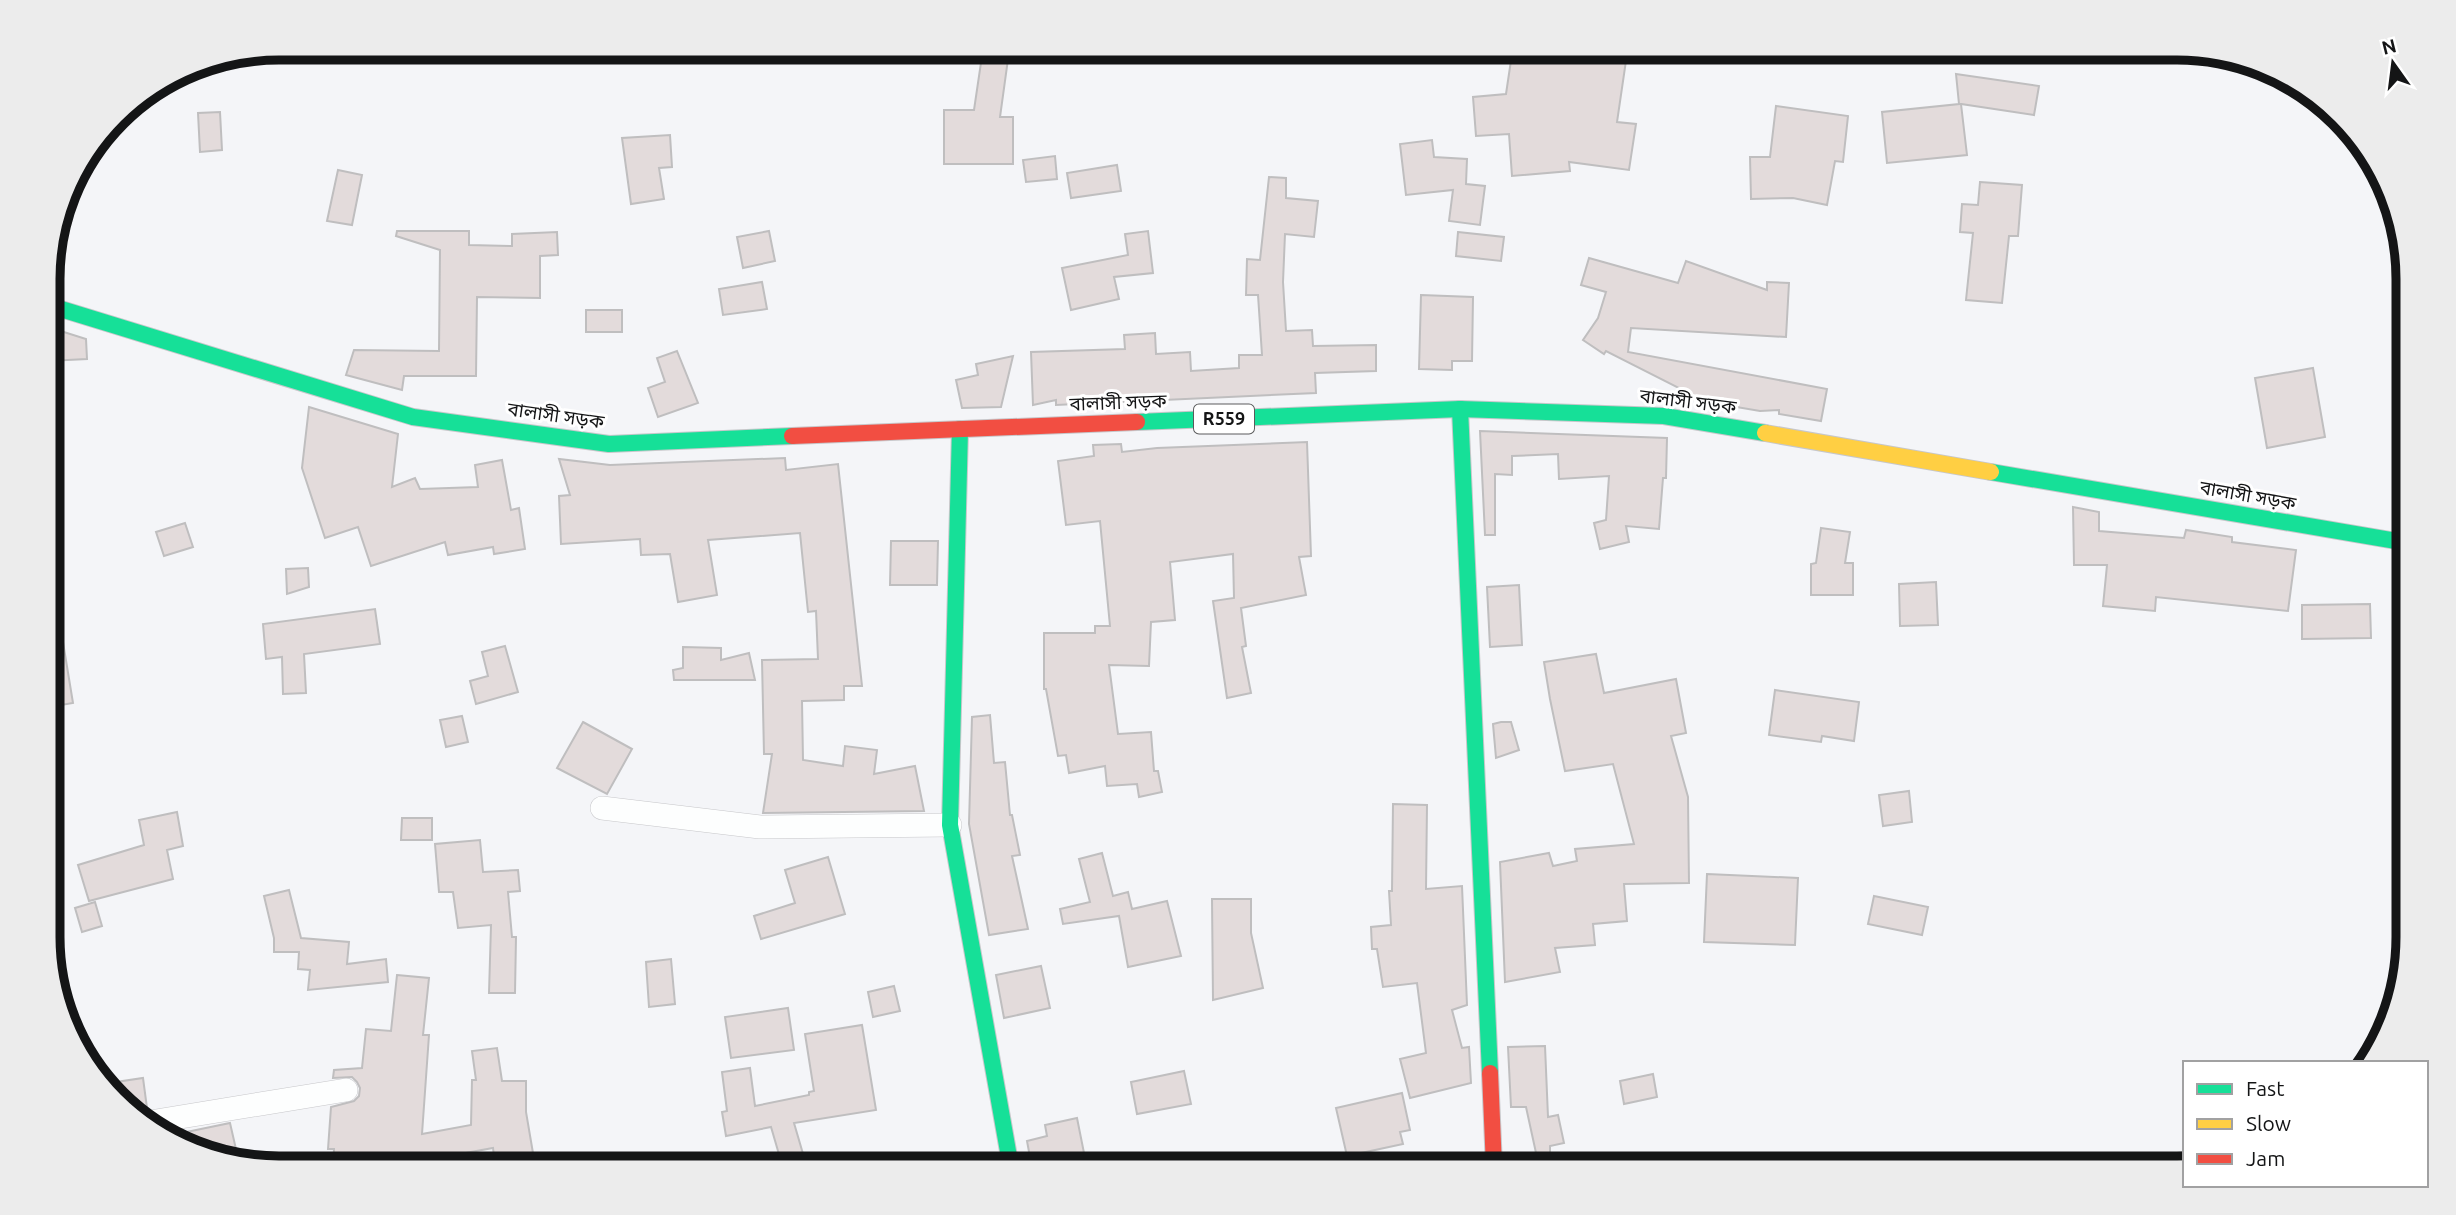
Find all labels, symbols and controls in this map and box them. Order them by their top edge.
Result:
north arrow [2358,28,2428,98]
text: N [2379,34,2398,59]
street label: বালাসী সড়ক [1637,384,1738,418]
street label: বালাসী সড়ক [1068,389,1168,415]
street label: বালাসী সড়ক [505,397,606,433]
road number: R559 [1194,404,1254,433]
street label: বালাসী সড়ক [2197,476,2298,514]
legend [2183,1061,2428,1187]
text: Fast [2246,1076,2284,1100]
text: Slow [2246,1111,2291,1135]
text: Jam [2246,1146,2285,1170]

